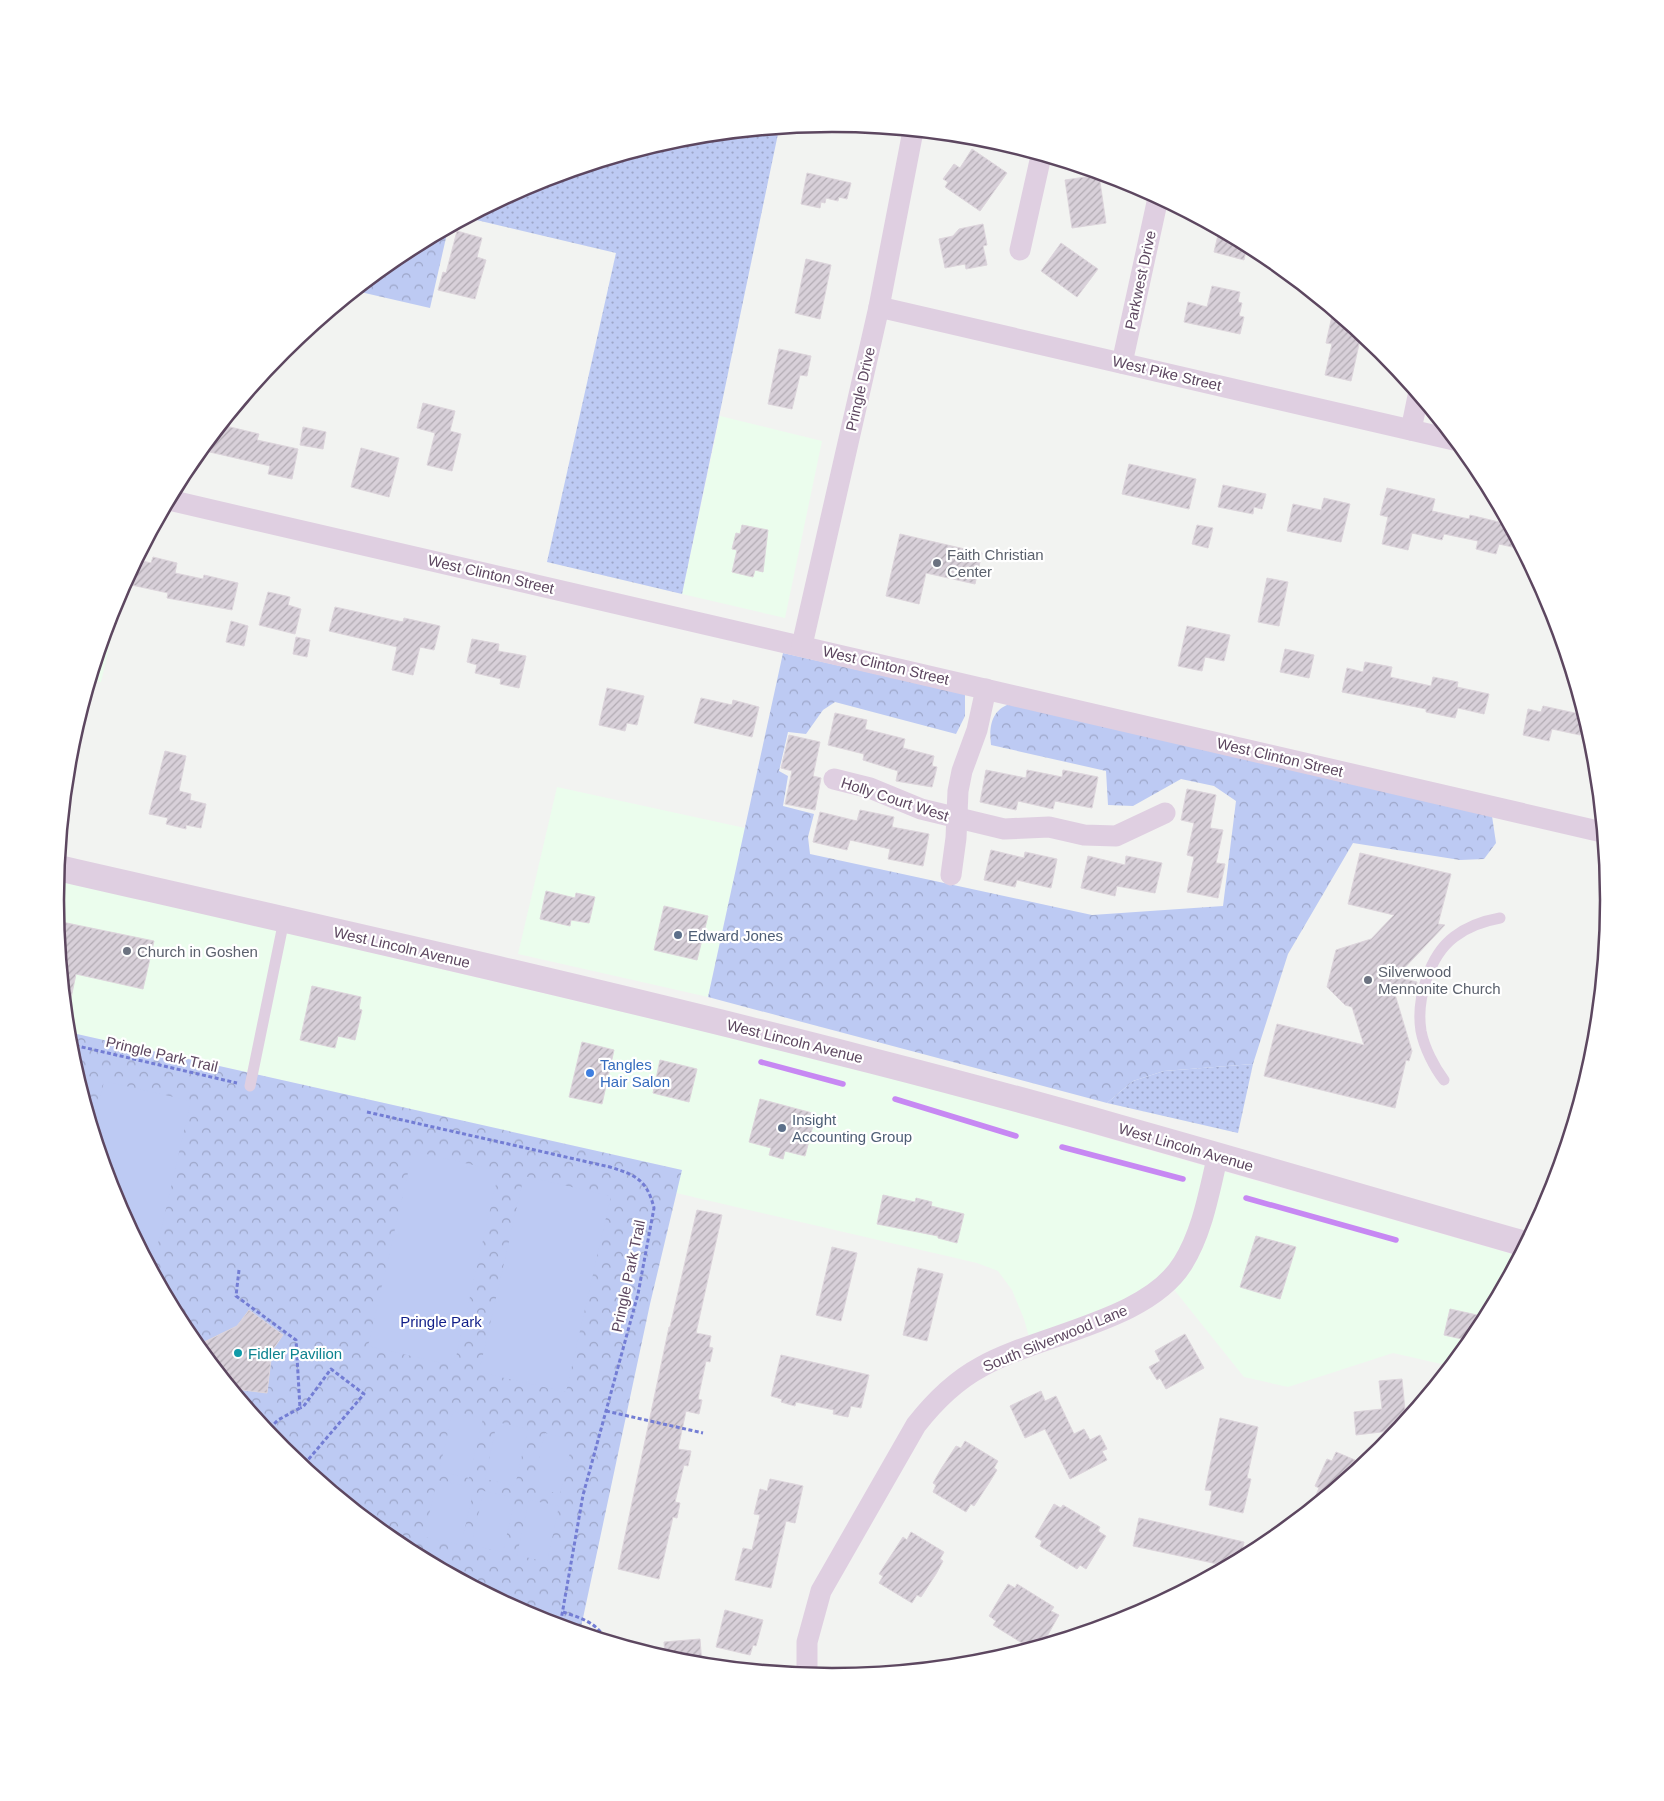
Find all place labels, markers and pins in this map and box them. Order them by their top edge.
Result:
place label: Faith Christian Center [947,546,1044,580]
marker: Faith Christian Center [931,557,943,569]
place label: Edward Jones [688,927,783,944]
marker: Edward Jones [672,929,684,941]
place label: Church in Goshen [137,943,258,960]
marker: Church in Goshen [121,945,133,957]
place label: Silverwood Mennonite Church [1378,963,1501,997]
marker: Silverwood Mennonite Church [1362,974,1374,986]
place label: Tangles Hair Salon [600,1056,670,1090]
marker: Tangles Hair Salon [584,1067,596,1079]
place label: Insight Accounting Group [792,1111,912,1145]
marker: Insight Accounting Group [776,1122,788,1134]
place label: Fidler Pavilion [248,1345,342,1362]
marker: Fidler Pavilion [232,1347,244,1359]

